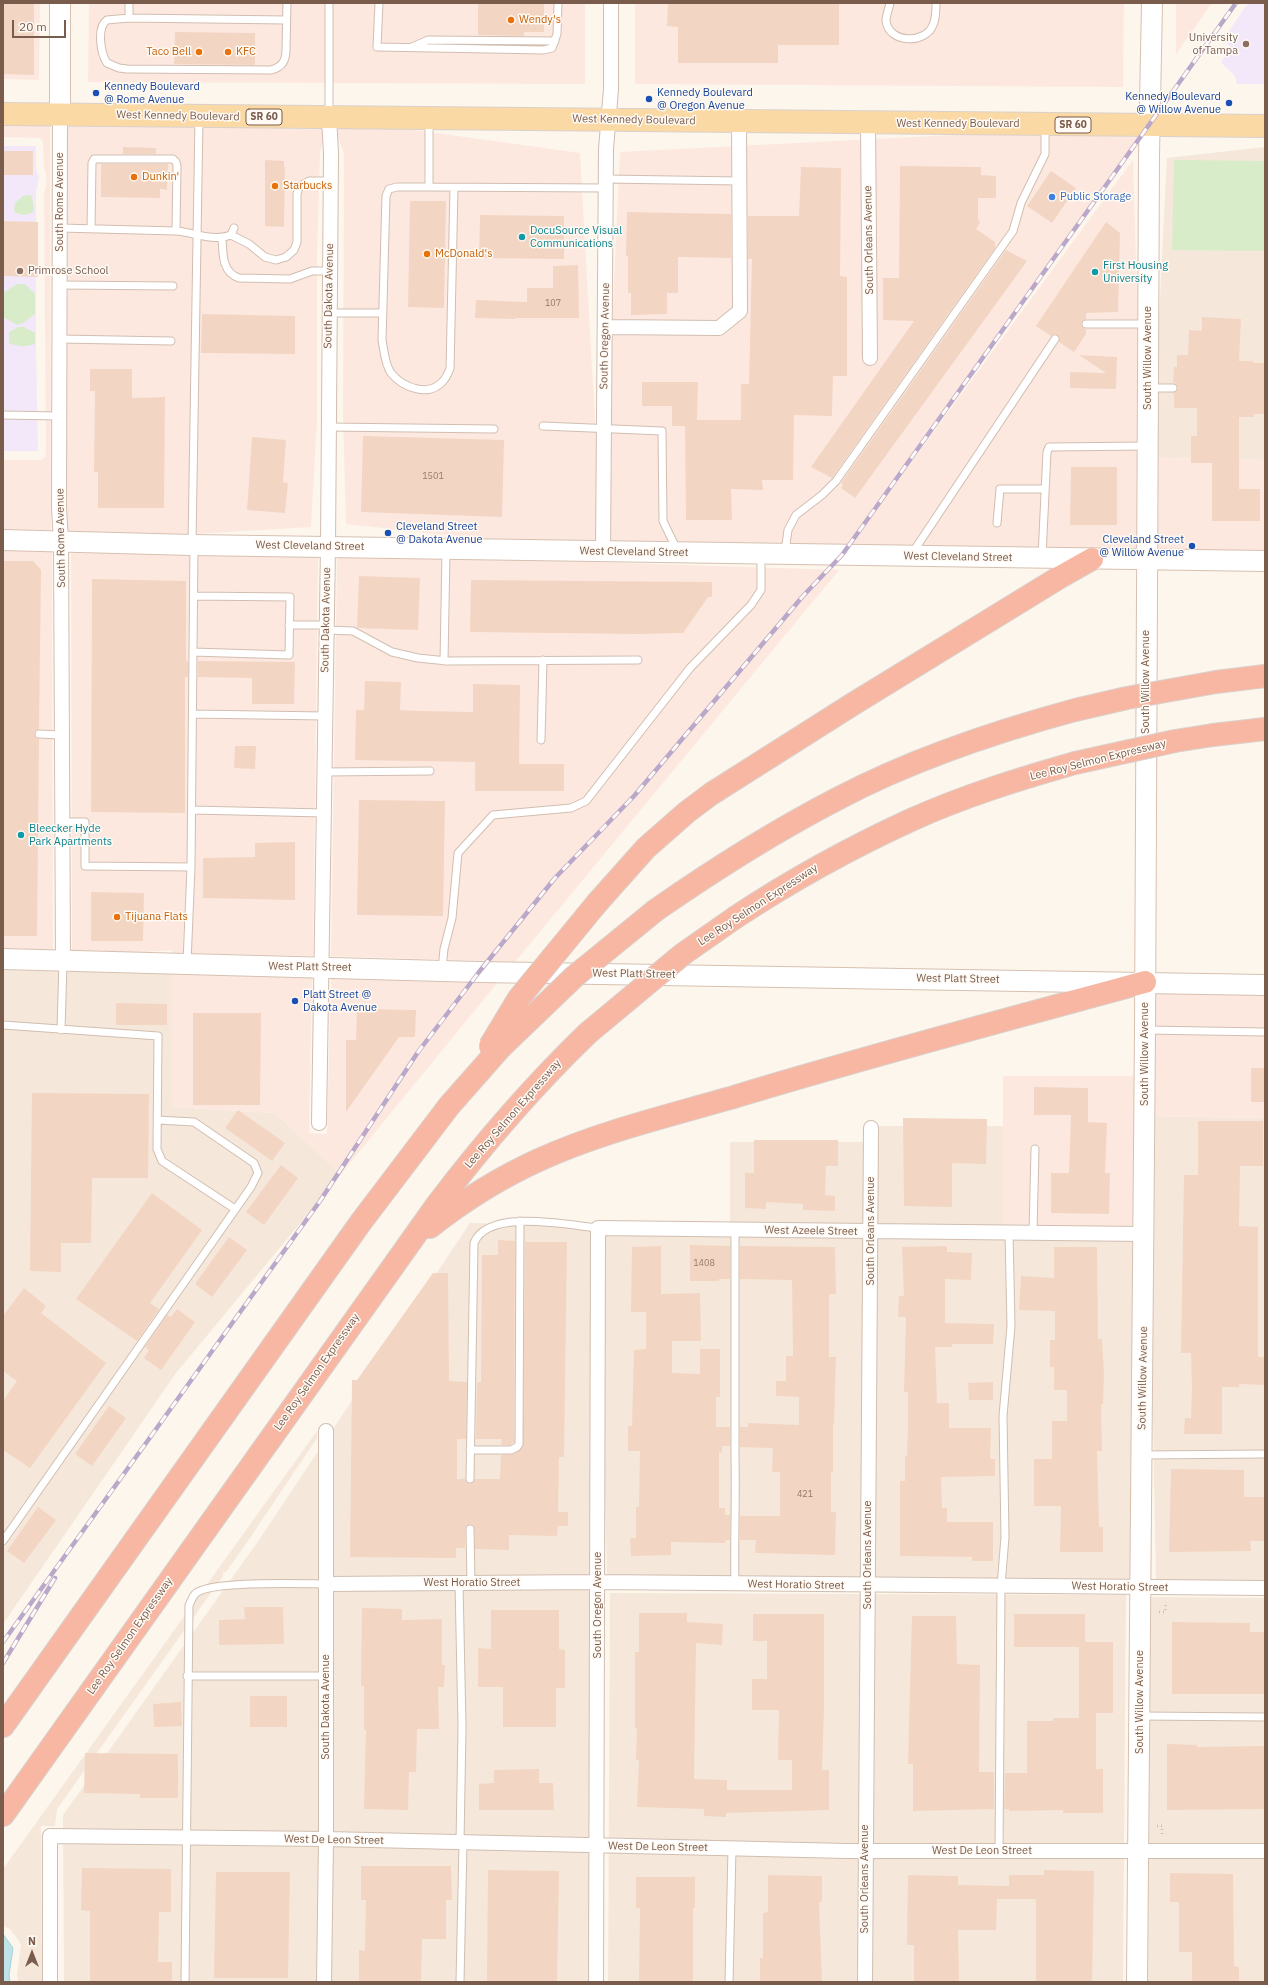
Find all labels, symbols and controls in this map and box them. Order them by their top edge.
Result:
scale bar [14,12,68,38]
place label: Wendy's [519,13,561,27]
marker: Wendy's [506,15,516,25]
text: 20 m [19,19,47,34]
place label: University of Tampa [1189,31,1238,57]
marker: University of Tampa [1241,39,1251,49]
place label: Taco Bell [146,45,191,59]
place label: KFC [236,45,256,59]
marker: Taco Bell [194,47,204,57]
marker: KFC [223,47,233,57]
place label: Kennedy Boulevard @ Rome Avenue [104,80,200,106]
place label: Kennedy Boulevard @ Oregon Avenue [657,86,753,112]
marker: Kennedy Boulevard @ Rome Avenue [91,88,101,98]
place label: Kennedy Boulevard @ Willow Avenue [1125,90,1221,116]
marker: Kennedy Boulevard @ Oregon Avenue [644,94,654,104]
marker: Kennedy Boulevard @ Willow Avenue [1224,98,1234,108]
street label: West Kennedy Boulevard [116,108,240,124]
road number: SR 60 [246,109,282,125]
street label: West Kennedy Boulevard [572,112,696,128]
street label: West Kennedy Boulevard [896,117,1020,131]
road number: SR 60 [1055,117,1091,133]
street label: South Rome Avenue [53,152,67,252]
place label: Dunkin' [142,170,179,184]
marker: Dunkin' [129,172,139,182]
place label: Starbucks [283,179,332,193]
marker: Starbucks [270,181,280,191]
street label: South Orleans Avenue [861,185,877,295]
place label: Public Storage [1060,190,1131,204]
marker: Public Storage [1047,192,1057,202]
place label: DocuSource Visual Communications [530,224,622,250]
marker: DocuSource Visual Communications [517,232,527,242]
street label: South Dakota Avenue [321,243,337,349]
place label: McDonald's [435,247,493,261]
marker: McDonald's [422,249,432,259]
place label: First Housing University [1103,259,1168,285]
place label: Primrose School [28,264,109,278]
marker: Primrose School [15,266,25,276]
marker: First Housing University [1090,267,1100,277]
street label: South Oregon Avenue [597,282,613,390]
house number: 107 [545,298,561,308]
street label: South Willow Avenue [1141,306,1155,410]
house number: 1501 [422,471,444,481]
street label: South Rome Avenue [54,488,68,588]
place label: Cleveland Street @ Dakota Avenue [396,520,482,546]
marker: Cleveland Street @ Dakota Avenue [383,528,393,538]
place label: Cleveland Street @ Willow Avenue [1099,533,1184,559]
street label: West Cleveland Street [255,538,365,554]
marker: Cleveland Street @ Willow Avenue [1187,541,1197,551]
street label: West Cleveland Street [579,544,689,560]
street label: West Cleveland Street [903,549,1013,565]
street label: South Dakota Avenue [318,567,334,673]
street label: South Willow Avenue [1139,630,1153,734]
street label: Lee Roy Selmon Expressway [1029,737,1167,783]
place label: Bleecker Hyde Park Apartments [29,822,112,848]
marker: Bleecker Hyde Park Apartments [16,830,26,840]
street label: Lee Roy Selmon Expressway [696,861,820,949]
place label: Tijuana Flats [125,910,188,924]
marker: Tijuana Flats [112,912,122,922]
street label: West Platt Street [268,960,352,974]
street label: West Platt Street [592,967,676,981]
street label: West Platt Street [916,972,1000,986]
place label: Platt Street @ Dakota Avenue [303,988,377,1014]
marker: Platt Street @ Dakota Avenue [290,996,300,1006]
street label: South Willow Avenue [1138,1002,1152,1106]
street label: Lee Roy Selmon Expressway [462,1057,564,1171]
street label: South Orleans Avenue [864,1176,878,1286]
street label: West Azeele Street [764,1224,858,1238]
house number: 1408 [693,1258,715,1268]
street label: Lee Roy Selmon Expressway [272,1311,362,1433]
street label: South Willow Avenue [1135,1326,1151,1430]
house number: 421 [797,1489,813,1499]
street label: South Orleans Avenue [861,1500,875,1610]
street label: South Oregon Avenue [591,1552,605,1658]
street label: Lee Roy Selmon Expressway [85,1575,175,1697]
street label: West Horatio Street [424,1576,520,1590]
street label: West Horatio Street [748,1578,844,1592]
street label: West Horatio Street [1072,1580,1168,1594]
street label: South Willow Avenue [1133,1650,1147,1754]
street label: South Dakota Avenue [319,1654,333,1760]
street label: South Orleans Avenue [858,1824,872,1934]
street label: West De Leon Street [284,1833,384,1847]
street label: West De Leon Street [608,1840,708,1854]
street label: West De Leon Street [932,1844,1032,1858]
north arrow [12,1933,52,1973]
text: N [28,1934,36,1948]

